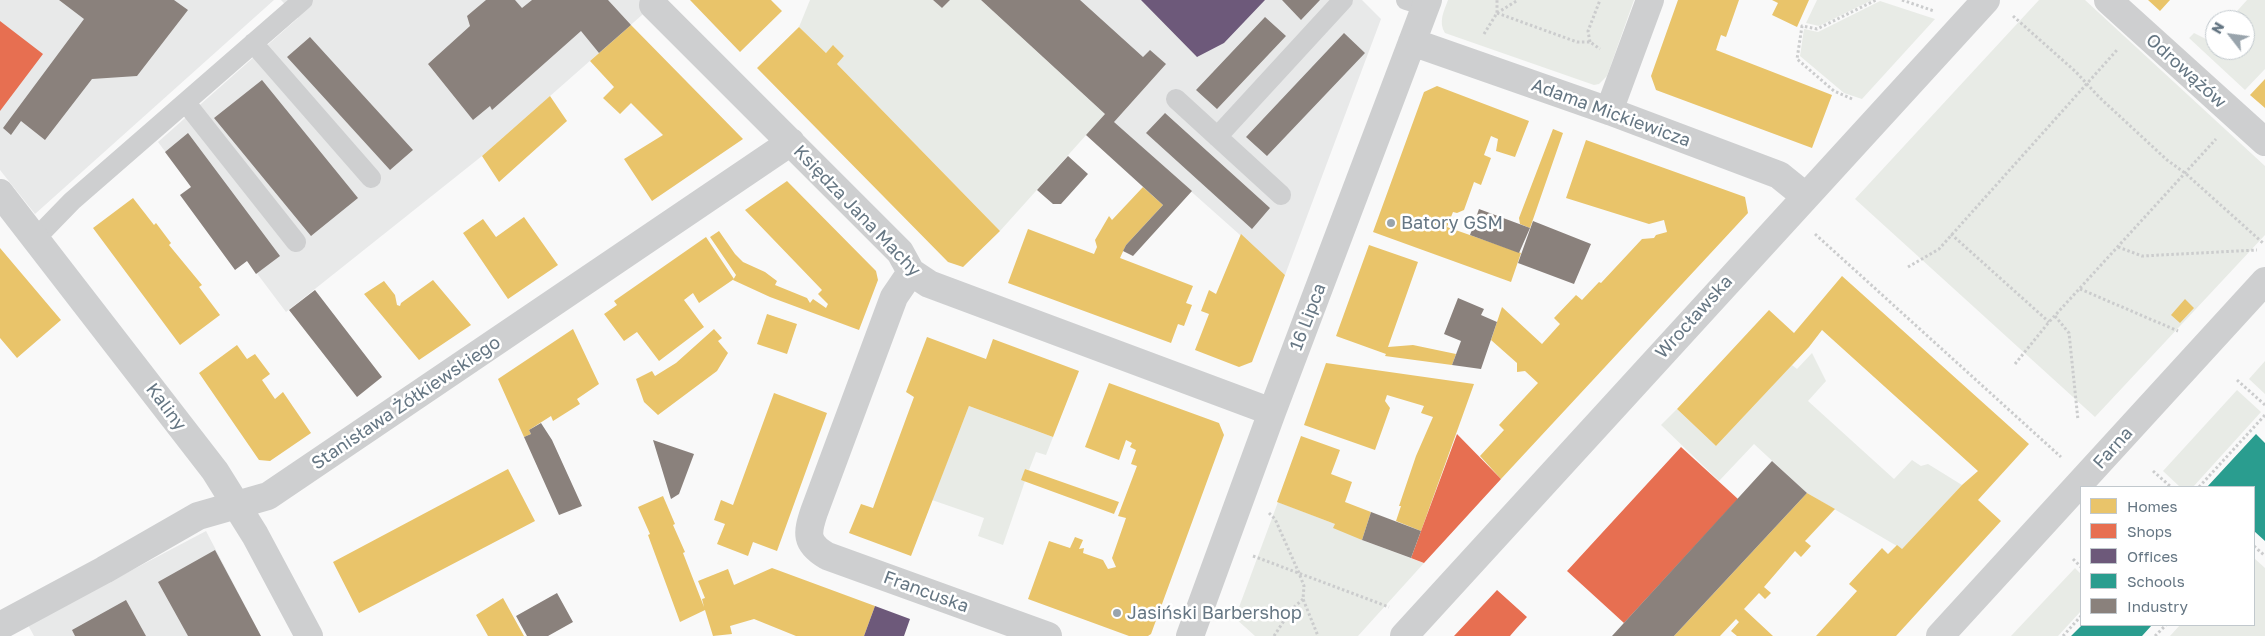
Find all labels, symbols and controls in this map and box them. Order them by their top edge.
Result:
north arrow [2205,10,2255,60]
text: N [2207,19,2227,37]
street label: Odrowążów [2141,29,2231,113]
street label: Adama Mickiewicza [1529,74,1693,152]
street label: Księdza Jana Machy [789,141,925,281]
place label: Batory GSM [1401,212,1503,234]
marker: Batory GSM [1385,217,1397,229]
street label: Wrocławska [1651,271,1737,363]
street label: 16 Lipca [1285,280,1331,354]
street label: Stanisława Żółkiewskiego [307,332,505,474]
street label: Kaliny [141,379,191,435]
street label: Farna [2089,423,2137,473]
legend [2080,486,2255,626]
text: Homes [2127,497,2177,515]
text: Shops [2127,522,2172,540]
text: Offices [2127,547,2178,565]
street label: Francuska [880,567,972,617]
text: Schools [2127,572,2185,590]
text: Industry [2127,597,2188,615]
place label: Jasiński Barbershop [1127,602,1302,624]
marker: Jasiński Barbershop [1111,607,1123,619]

